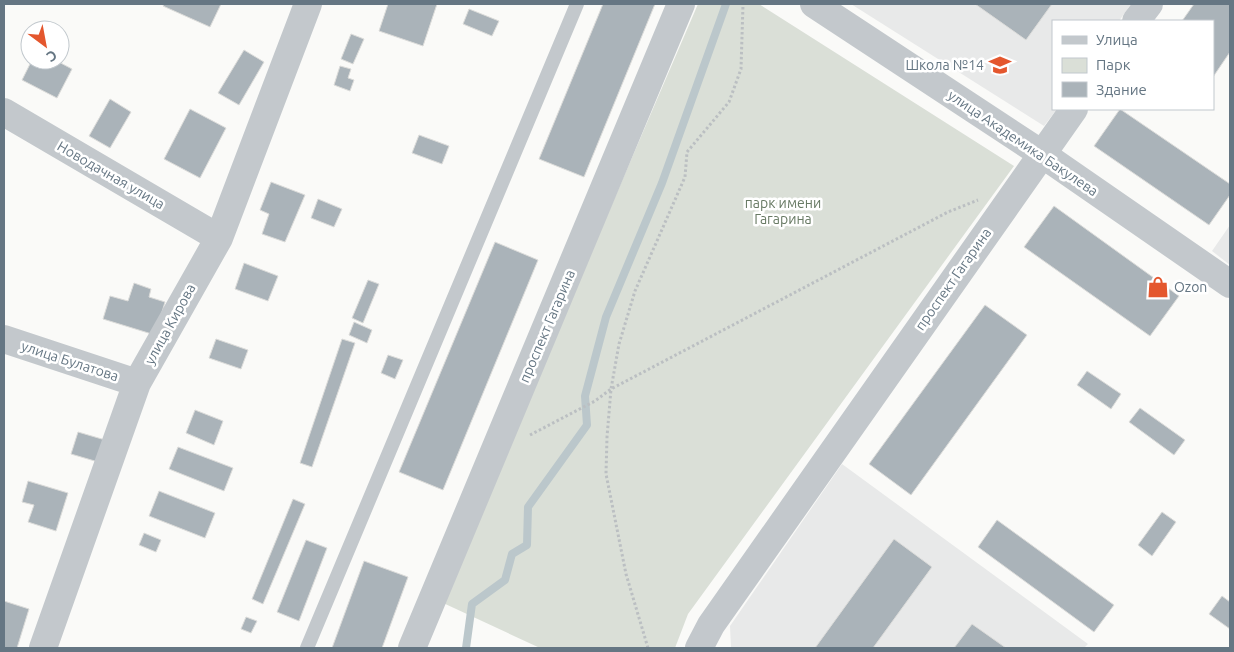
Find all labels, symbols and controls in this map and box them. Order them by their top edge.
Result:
north arrow [20,20,70,70]
legend [1052,20,1214,110]
text: Улица [1096,31,1138,48]
text: С [44,47,60,65]
school or university icon: Школа №14 [987,52,1013,78]
text: Парк [1096,56,1131,73]
place label: Школа №14 [905,57,984,73]
text: Здание [1096,81,1147,98]
street label: улица Академика Бакулева [945,87,1101,199]
street label: Новодачная улица [55,138,167,212]
park label: парк имени Гагарина [745,195,821,227]
street label: проспект Гагарина [912,225,994,333]
street label: проспект Гагарина [516,267,578,385]
shop icon: Ozon [1145,274,1171,300]
place label: Ozon [1174,279,1207,295]
street label: улица Кирова [141,281,199,367]
street label: улица Булатова [19,338,121,384]

